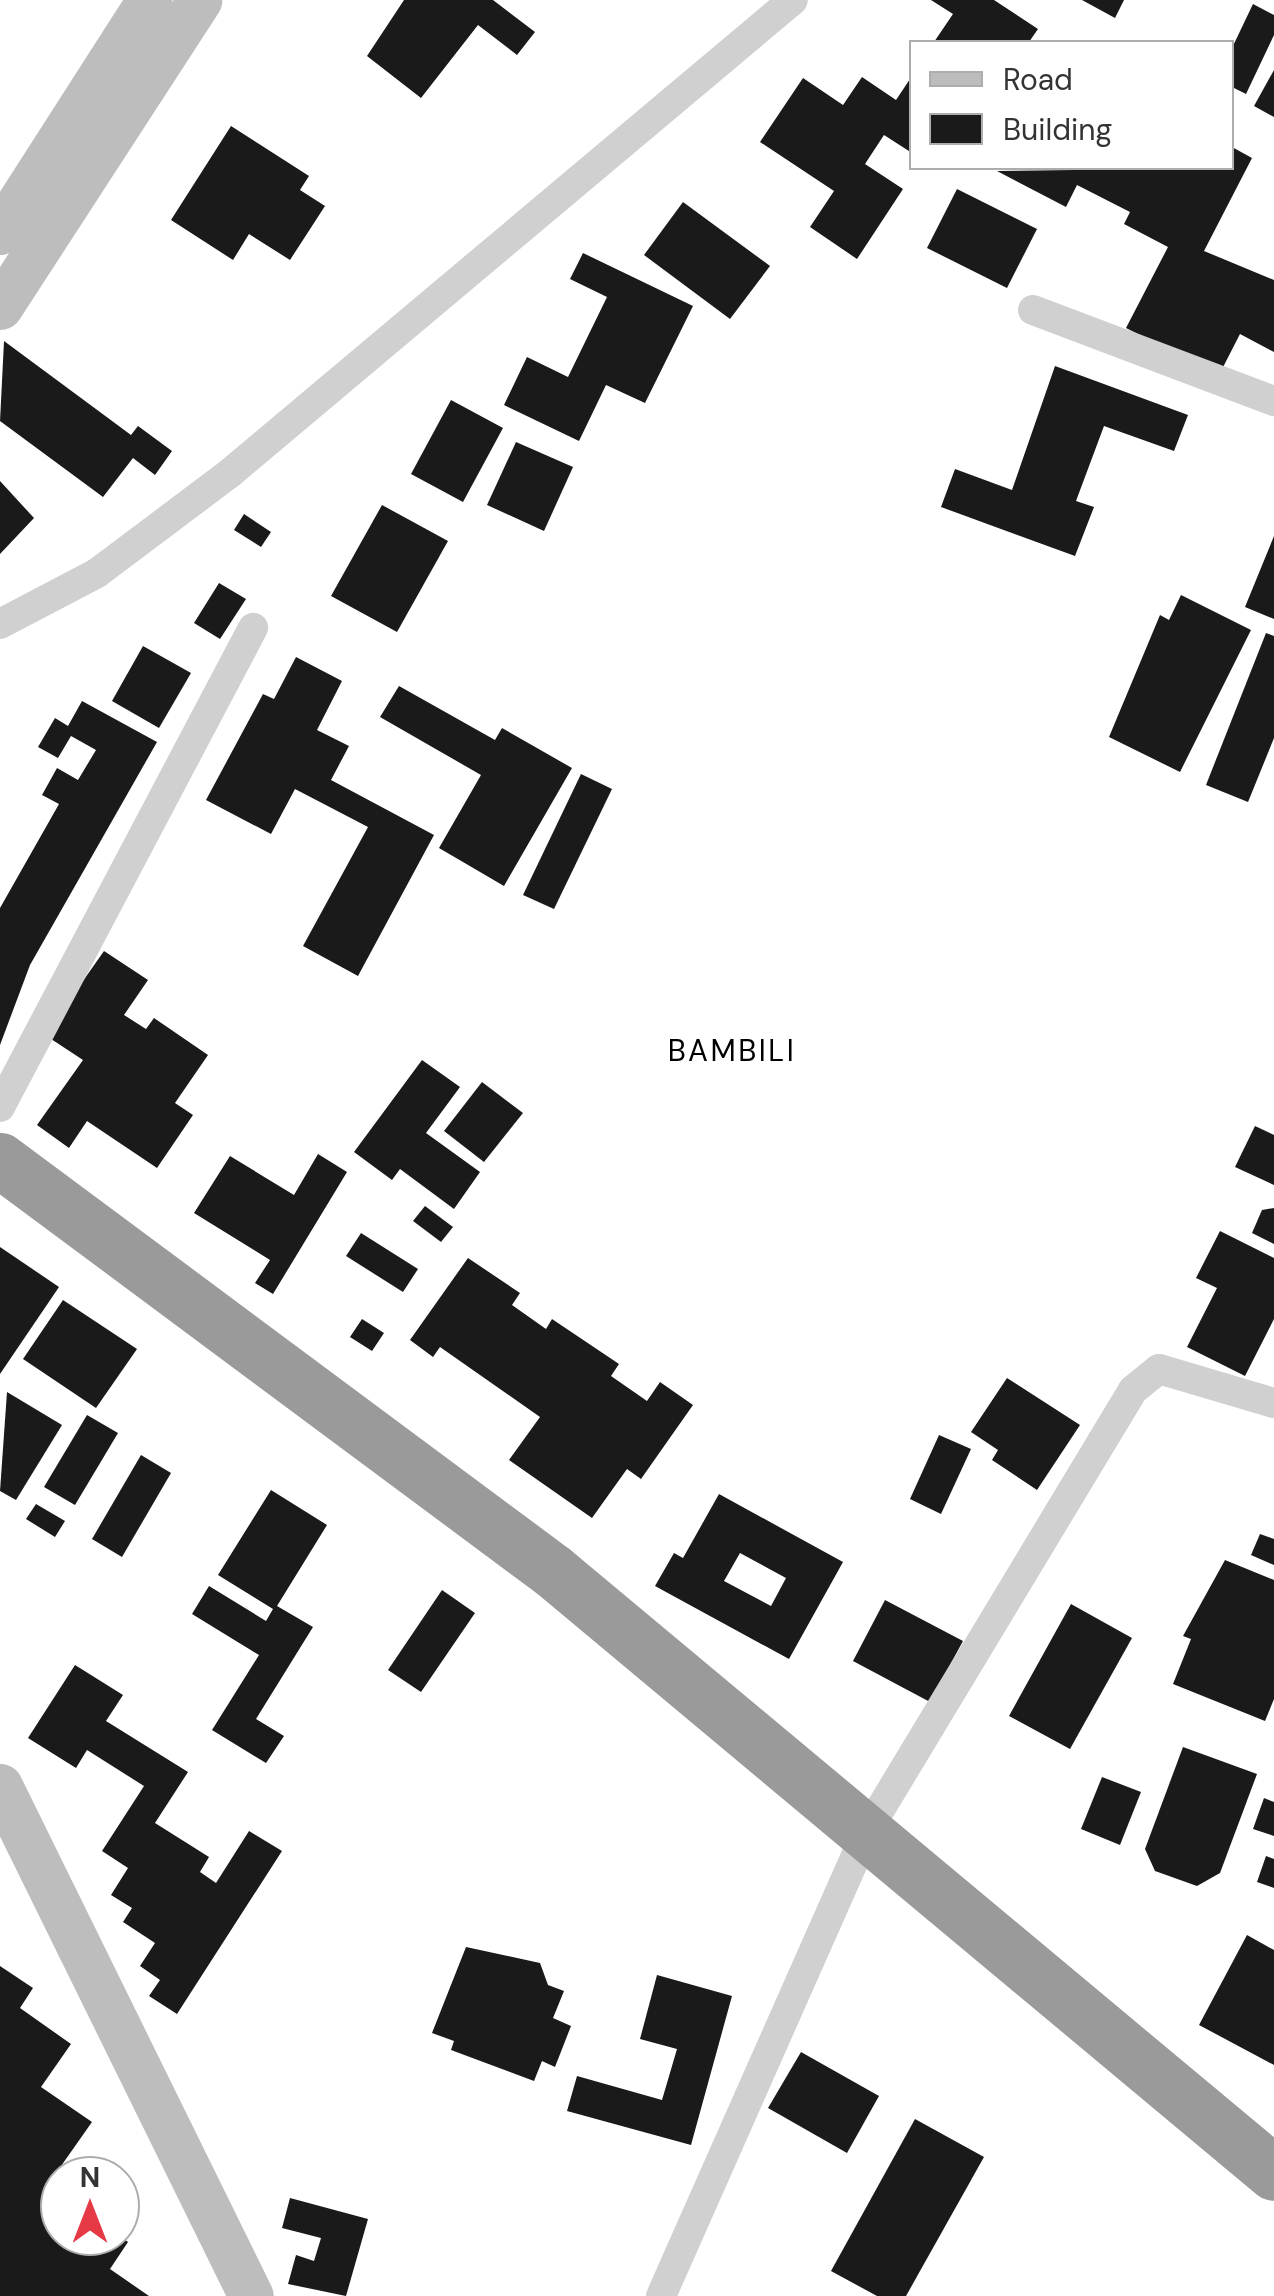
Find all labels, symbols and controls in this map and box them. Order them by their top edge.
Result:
legend [909,40,1234,170]
text: Road [1003,60,1073,99]
text: Building [1003,110,1112,149]
district label: BAMBILI [668,1033,796,1069]
north arrow [40,2156,140,2256]
text: N [80,2159,100,2196]

